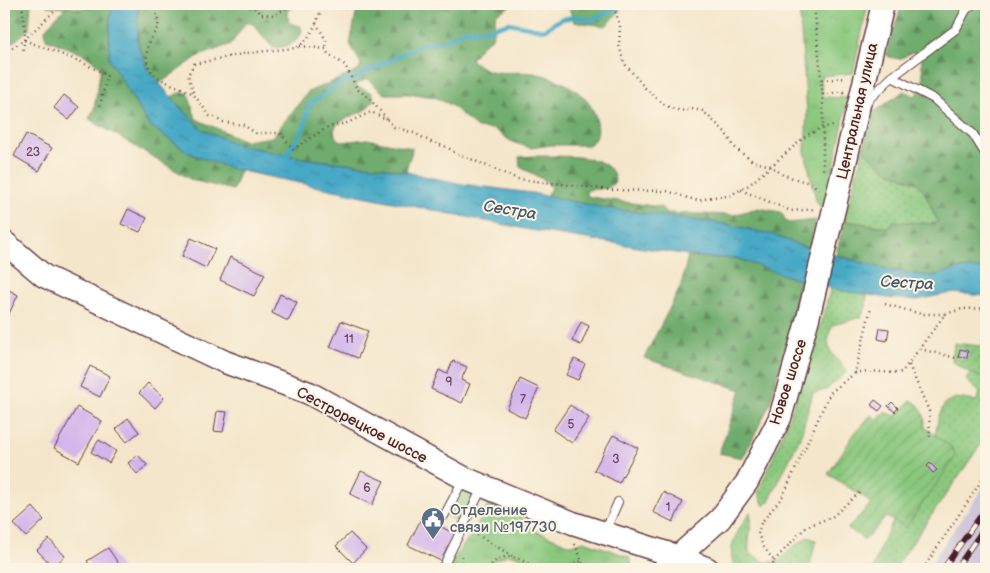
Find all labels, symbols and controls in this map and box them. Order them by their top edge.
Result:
street label: Центральная улица [833,41,882,181]
house number: 23 [26,145,40,160]
water label: Сестра [482,197,538,224]
water label: Сестра [880,273,934,294]
house number: 11 [344,332,354,347]
street label: Новое шоссе [766,337,811,428]
house number: 9 [446,375,453,390]
street label: Сестрорецкое шоссе [293,383,430,468]
house number: 7 [520,392,526,407]
house number: 5 [568,417,575,432]
house number: 3 [612,452,620,467]
house number: 6 [363,481,371,496]
house number: 1 [666,500,670,515]
place label: Отделение связи №197730 [450,501,557,537]
public building icon: Отделение связи №197730 [420,506,446,540]

